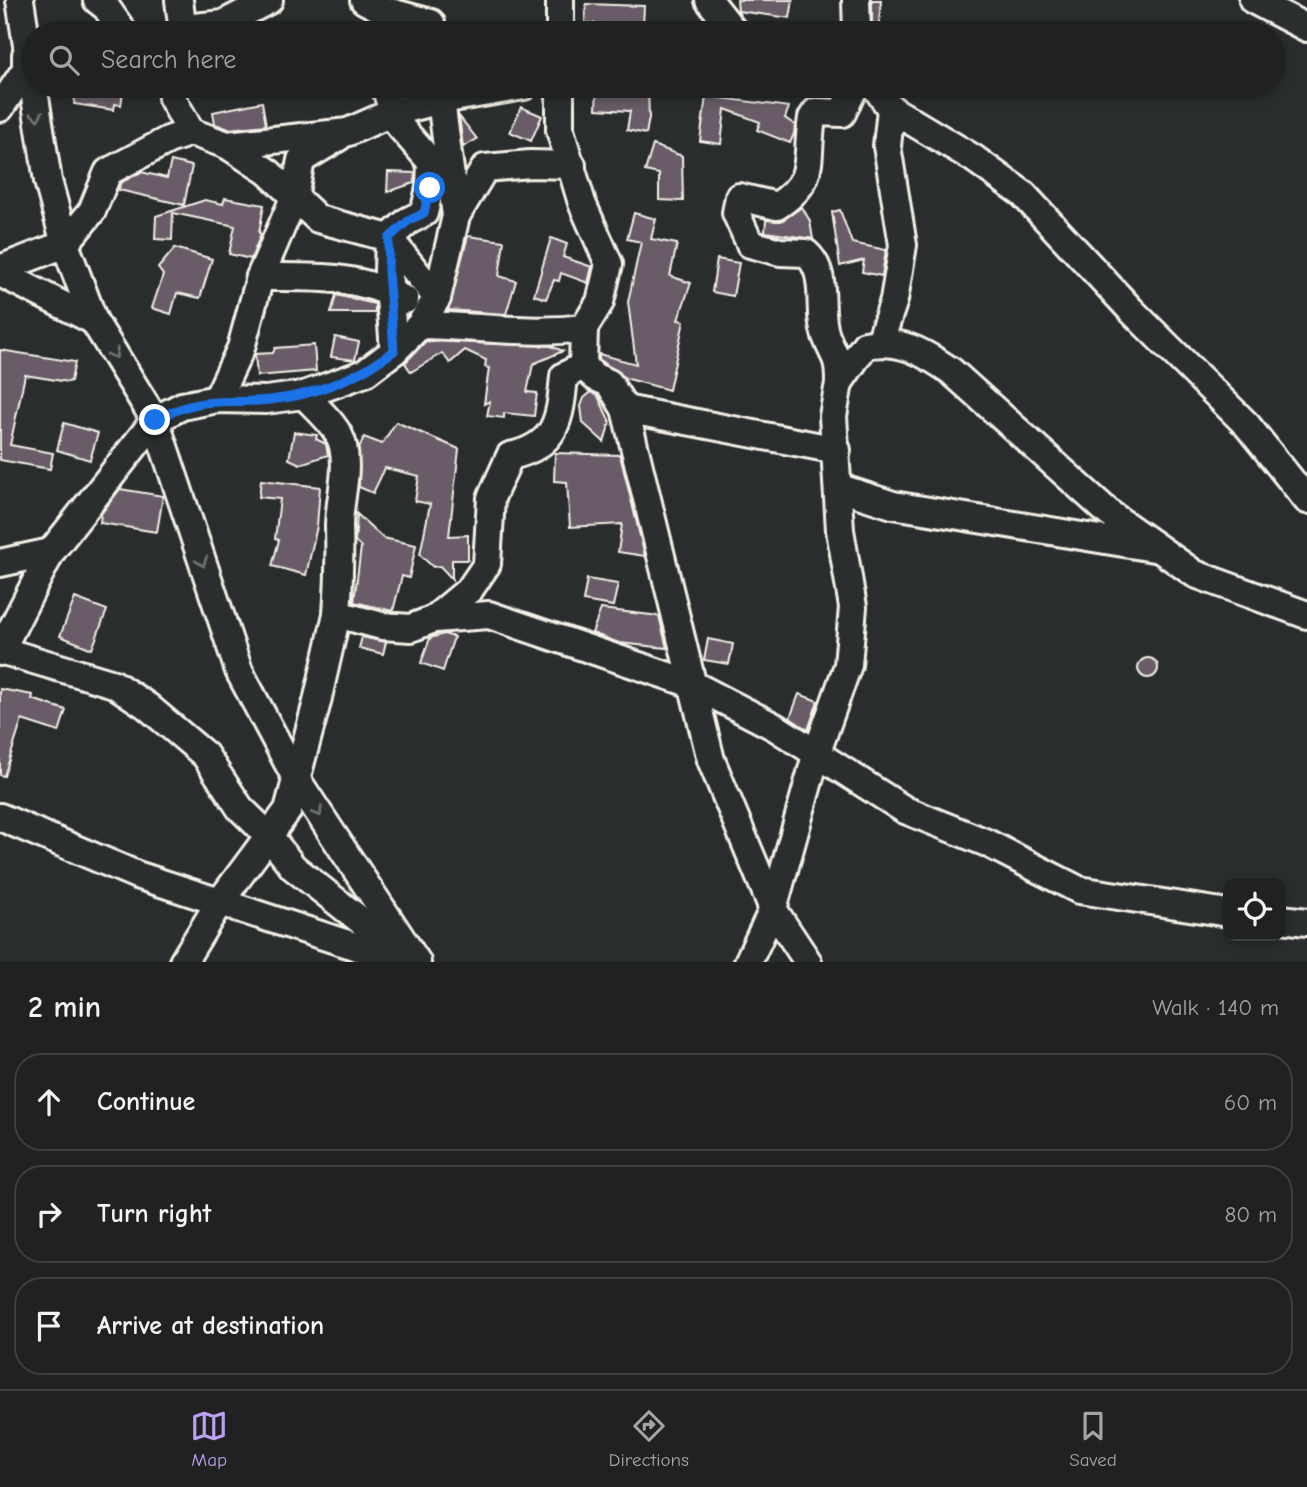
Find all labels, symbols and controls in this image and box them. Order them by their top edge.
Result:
search box [21,21,1286,98]
icon: search [45,41,83,79]
text: Search here [101,45,236,75]
one-way arrow [29,110,44,122]
route start [414,172,445,203]
one-way arrow [105,346,118,359]
route end [139,404,170,435]
one-way arrow [194,556,209,568]
one-way arrow [310,804,323,817]
map controls [1223,878,1286,941]
button: locate [1223,878,1286,941]
text: 2 min [28,990,101,1025]
text: Walk · 140 m [1152,994,1279,1021]
icon: ahead [30,1083,68,1121]
text: Continue [97,1087,195,1117]
text: 60 m [1224,1089,1277,1116]
icon: right [30,1195,68,1233]
text: Turn right [97,1199,211,1229]
text: 80 m [1224,1201,1277,1228]
icon: arrive [30,1307,68,1345]
text: Arrive at destination [97,1311,324,1341]
tab: Map [190,1407,228,1471]
tab: Directions [609,1407,689,1471]
tab: Saved [1069,1407,1117,1471]

